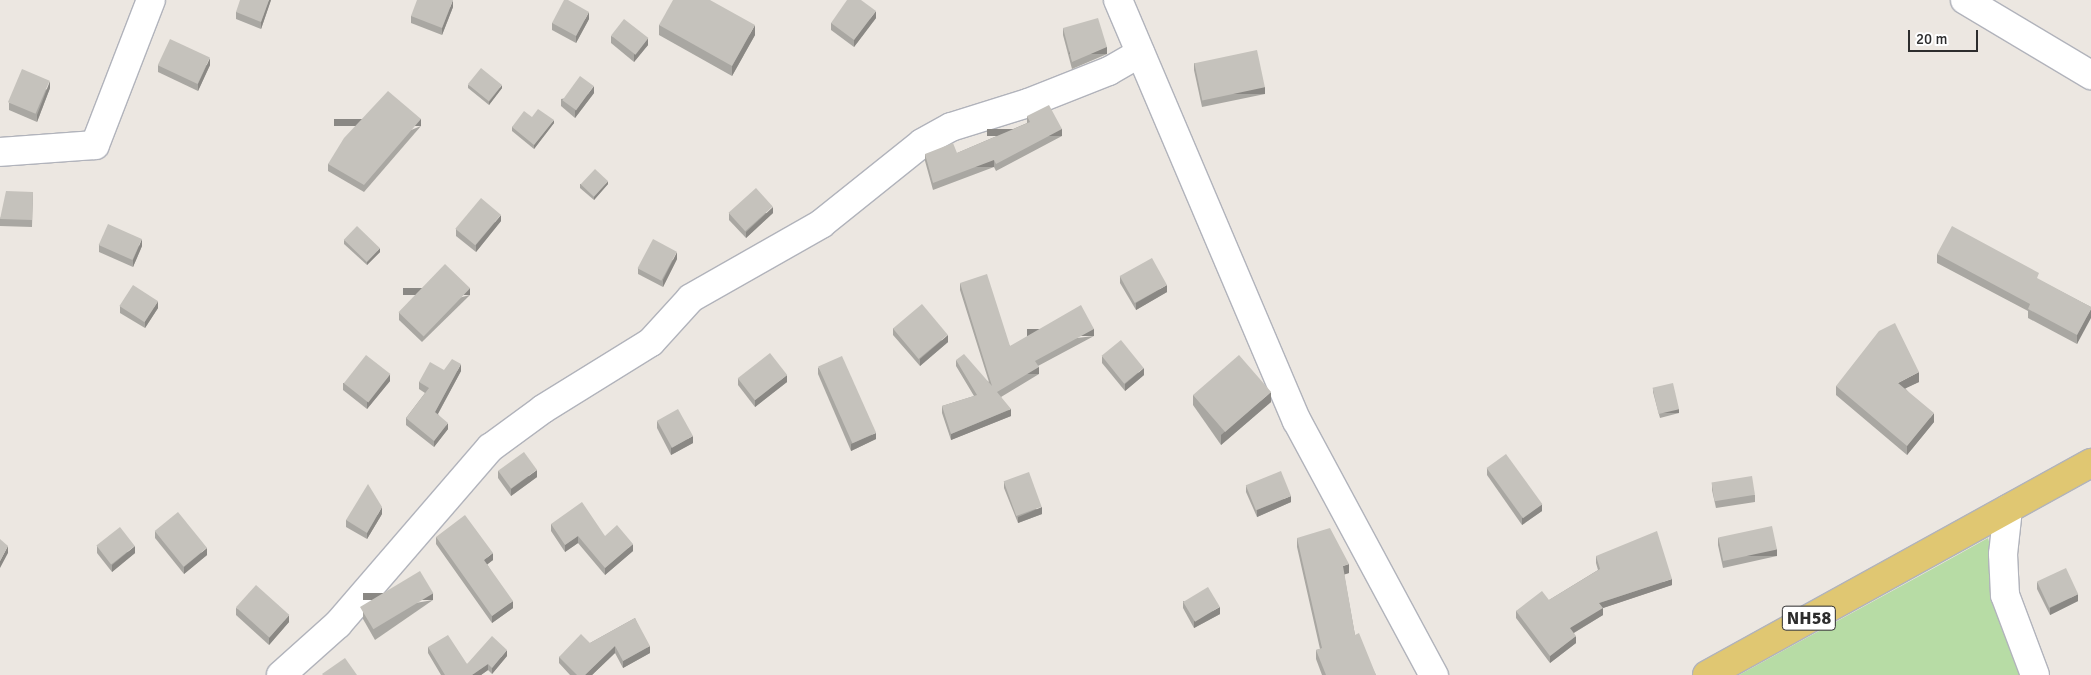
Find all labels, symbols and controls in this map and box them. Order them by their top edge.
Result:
scale bar [1911,20,1981,52]
text: 20 m [1916,30,1947,48]
road number: NH58 [1782,602,1836,634]

